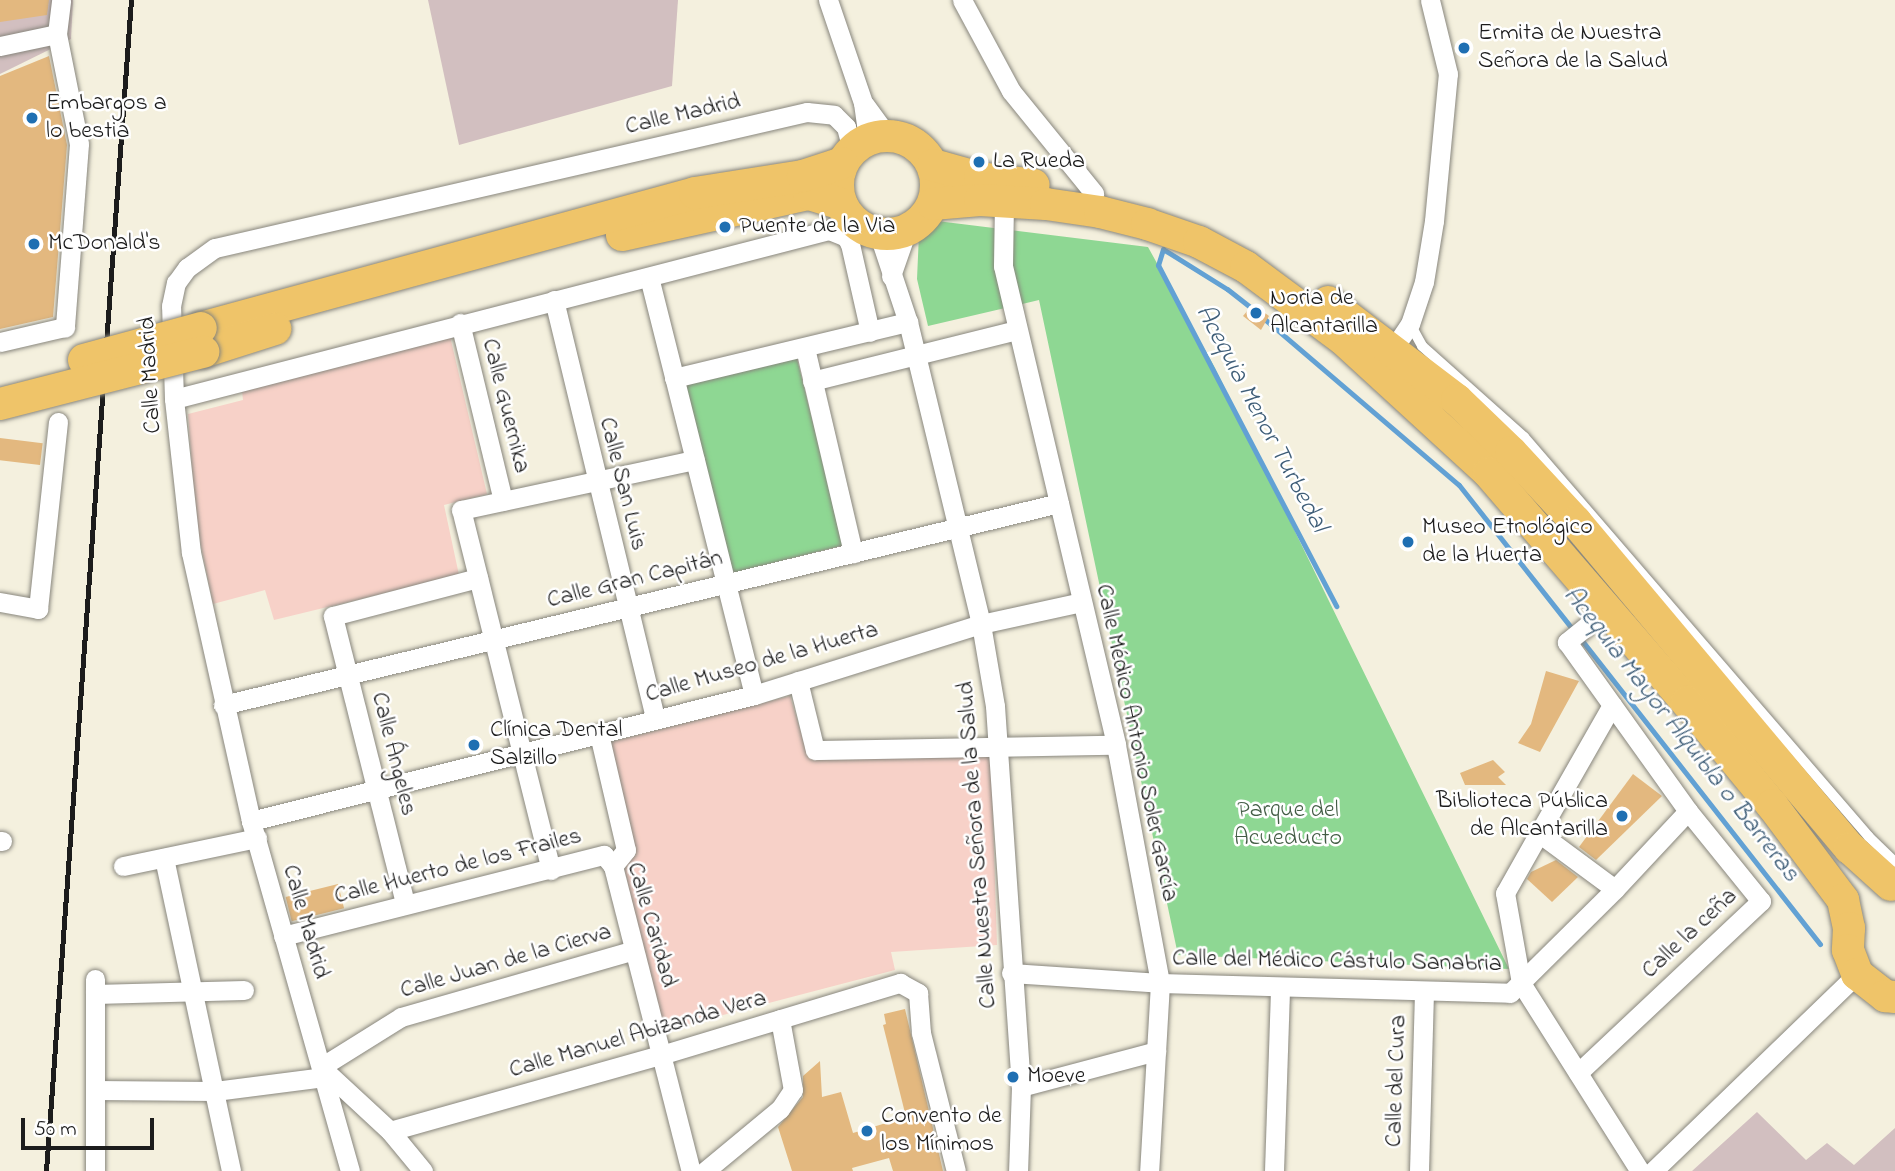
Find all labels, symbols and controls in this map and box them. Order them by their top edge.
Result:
place label: Ermita de Nuestra Señora de la Salud [1478,20,1668,76]
marker: Ermita de Nuestra Señora de la Salud [1456,40,1472,56]
street label: Calle Madrid [623,88,743,142]
place label: Embargos a lo bestia [46,90,167,146]
marker: Embargos a lo bestia [24,110,40,126]
place label: La Rueda [993,148,1085,176]
marker: La Rueda [971,154,987,170]
place label: Puente de la Via [739,213,896,241]
marker: Puente de la Via [717,219,733,235]
place label: McDonald's [48,230,160,258]
marker: McDonald's [26,236,42,252]
place label: Noria de Alcantarilla [1270,285,1378,341]
water label: Acequia Menor Turbedal [1187,300,1333,538]
marker: Noria de Alcantarilla [1248,305,1264,321]
street label: Calle Madrid [134,316,168,434]
street label: Calle Guernika [474,336,536,476]
street label: Calle San Luis [592,414,652,554]
place label: Museo Etnológico de la Huerta [1422,514,1593,570]
marker: Museo Etnológico de la Huerta [1400,534,1416,550]
street label: Calle Gran Capitán [544,544,726,616]
water label: Acequia Mayor Alquibla o Barreras [1555,581,1805,889]
street label: Calle Médico Antonio Soler García [1088,582,1184,904]
street label: Calle Museo de la Huerta [642,616,882,710]
street label: Calle Nuestra Señora de la Salud [952,680,1004,1010]
street label: Calle Ángeles [364,689,422,819]
place label: Clínica Dental Salzillo [490,717,623,773]
marker: Clínica Dental Salzillo [464,735,484,755]
place label: Biblioteca Pública de Alcantarilla [1436,788,1608,844]
park label: Parque del Acueducto [1234,797,1342,853]
marker: Biblioteca Pública de Alcantarilla [1614,808,1630,824]
street label: Calle Huerto de los Frailes [331,822,585,912]
street label: Calle Caridad [619,859,683,991]
street label: Calle Madrid [275,862,335,982]
street label: Calle la ceña [1636,882,1744,986]
street label: Calle Juan de la Cierva [397,918,615,1006]
street label: Calle del Médico Cástulo Sanabria [1172,945,1502,979]
street label: Calle Manuel Abizanda Vera [506,984,770,1086]
street label: Calle del Cura [1380,1014,1414,1148]
place label: Moeve [1027,1063,1086,1091]
marker: Moeve [1005,1069,1021,1085]
place label: Convento de los Mínimos [881,1103,1002,1159]
scale bar [24,1104,158,1148]
text: 50 m [34,1115,77,1145]
marker: Convento de los Mínimos [859,1123,875,1139]

